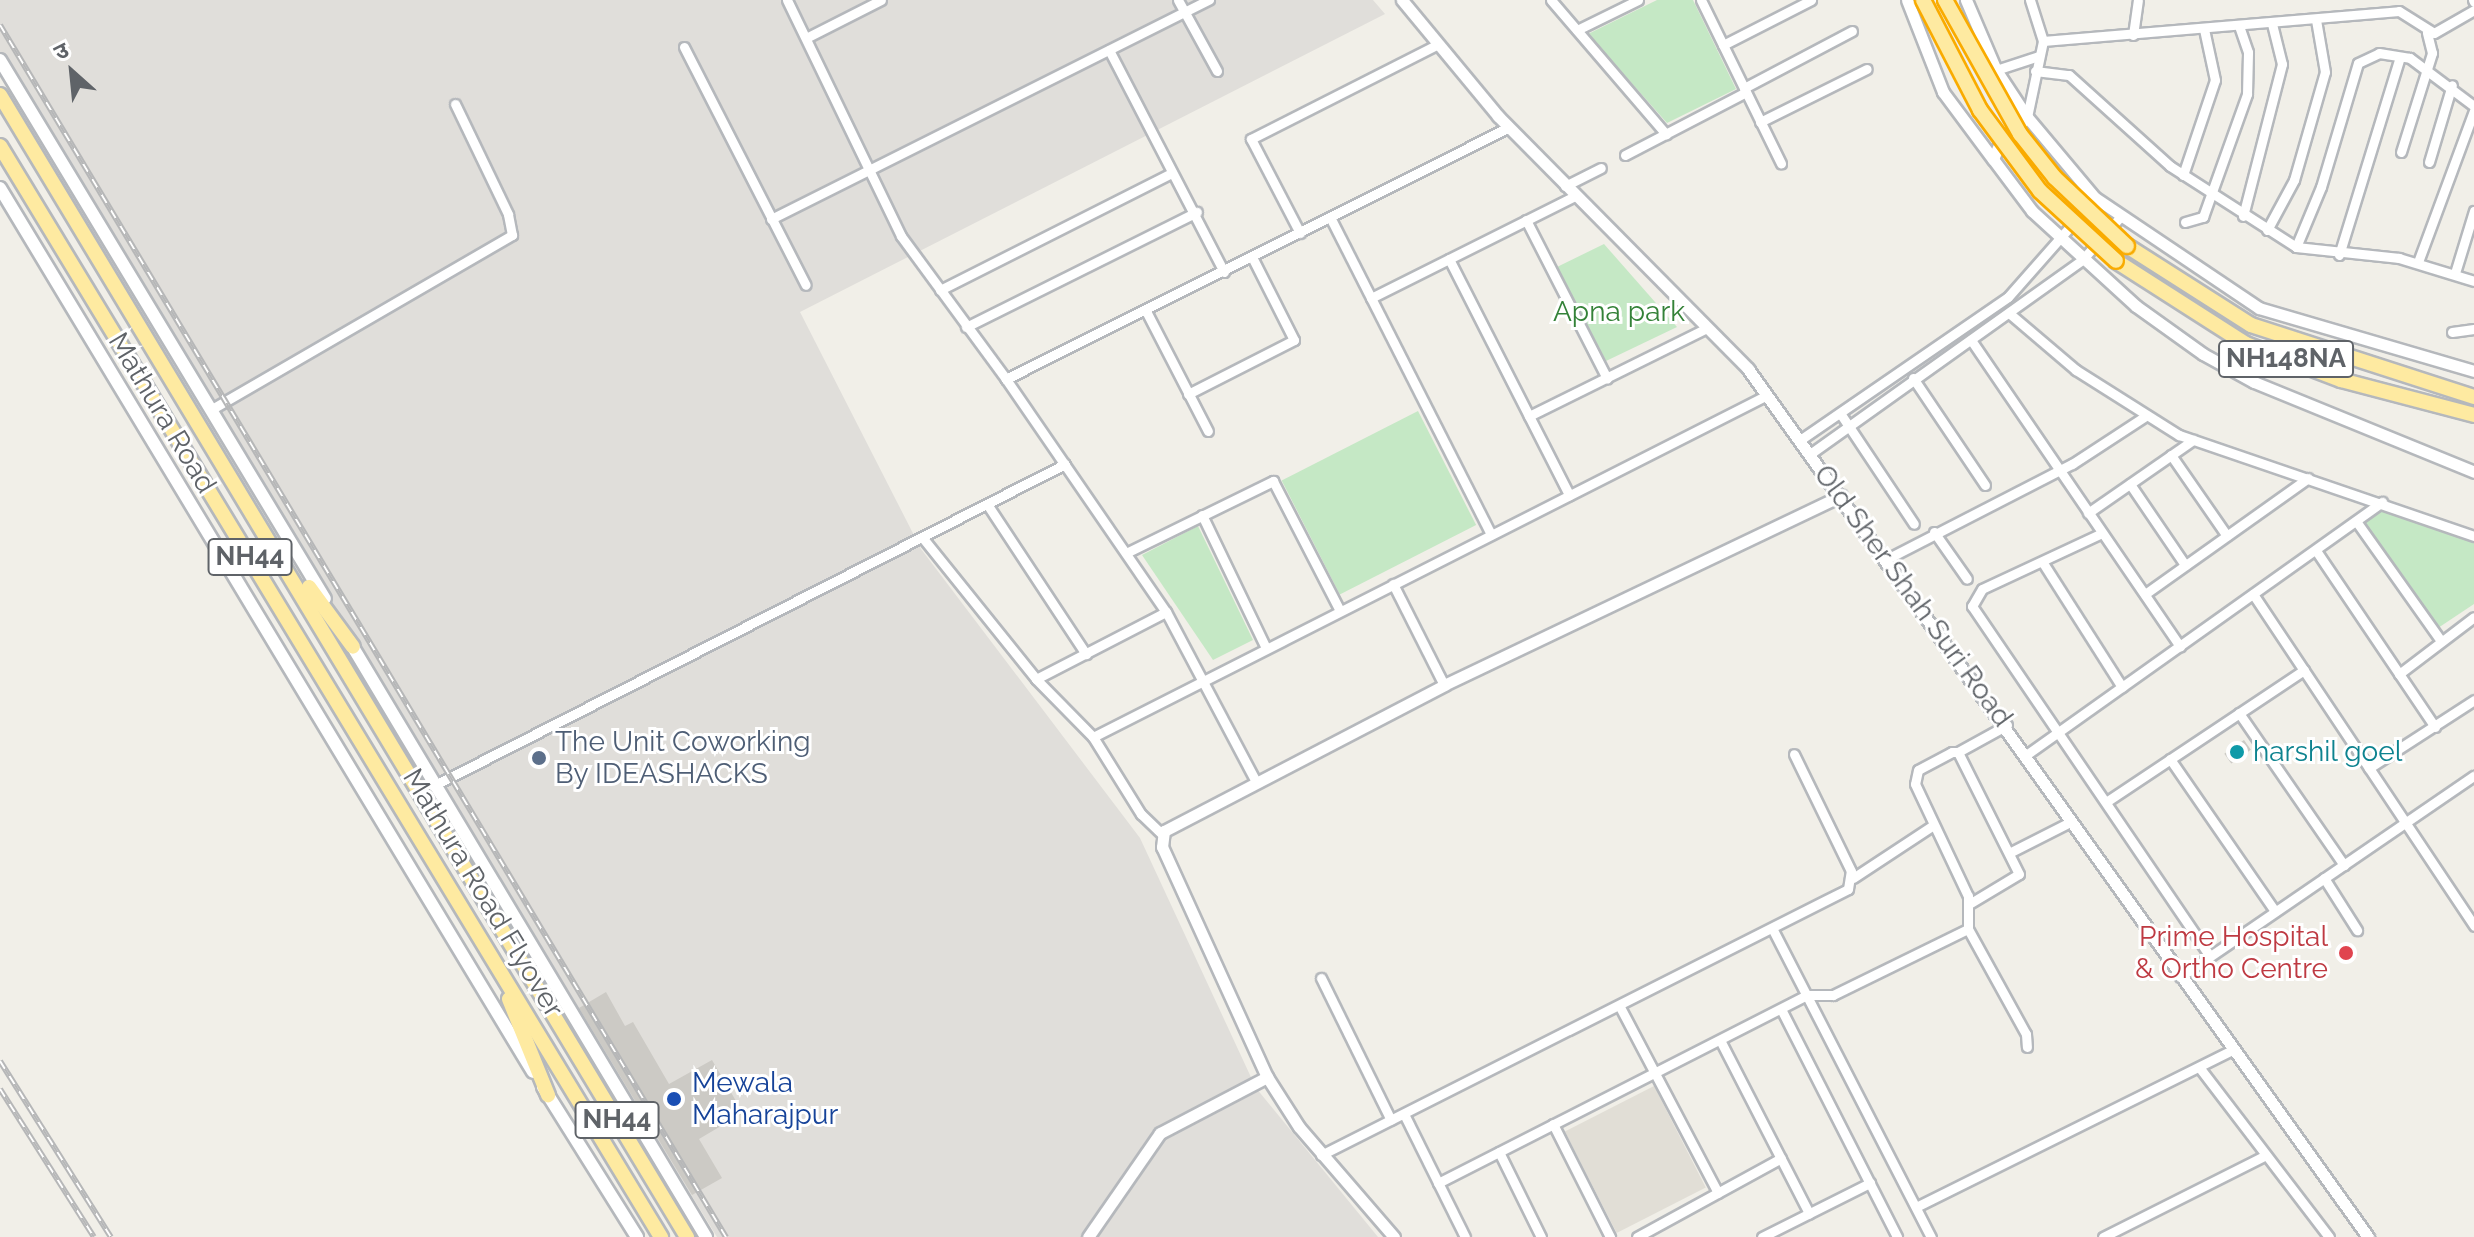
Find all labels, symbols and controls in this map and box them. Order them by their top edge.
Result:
north arrow [32,32,112,112]
text: उ [49,36,73,65]
park label: Apna park [1553,295,1685,329]
street label: Mathura Road [101,327,223,499]
road number: NH148NA [2218,337,2354,381]
street label: Old Sher Shah Suri Road [1807,458,2019,734]
road number: NH44 [206,535,294,579]
place label: The Unit Coworking By IDEASHACKS [555,725,811,791]
place label: harshil goel [2253,735,2403,769]
marker: harshil goel [2228,743,2246,761]
marker: The Unit Coworking By IDEASHACKS [530,749,548,767]
street label: Mathura Road Flyover [396,763,570,1023]
place label: Prime Hospital & Ortho Centre [2135,920,2328,986]
marker: Prime Hospital & Ortho Centre [2335,942,2357,964]
place label: Mewala Maharajpur [692,1066,838,1132]
marker: Mewala Maharajpur [663,1088,685,1110]
road number: NH44 [573,1098,661,1142]

